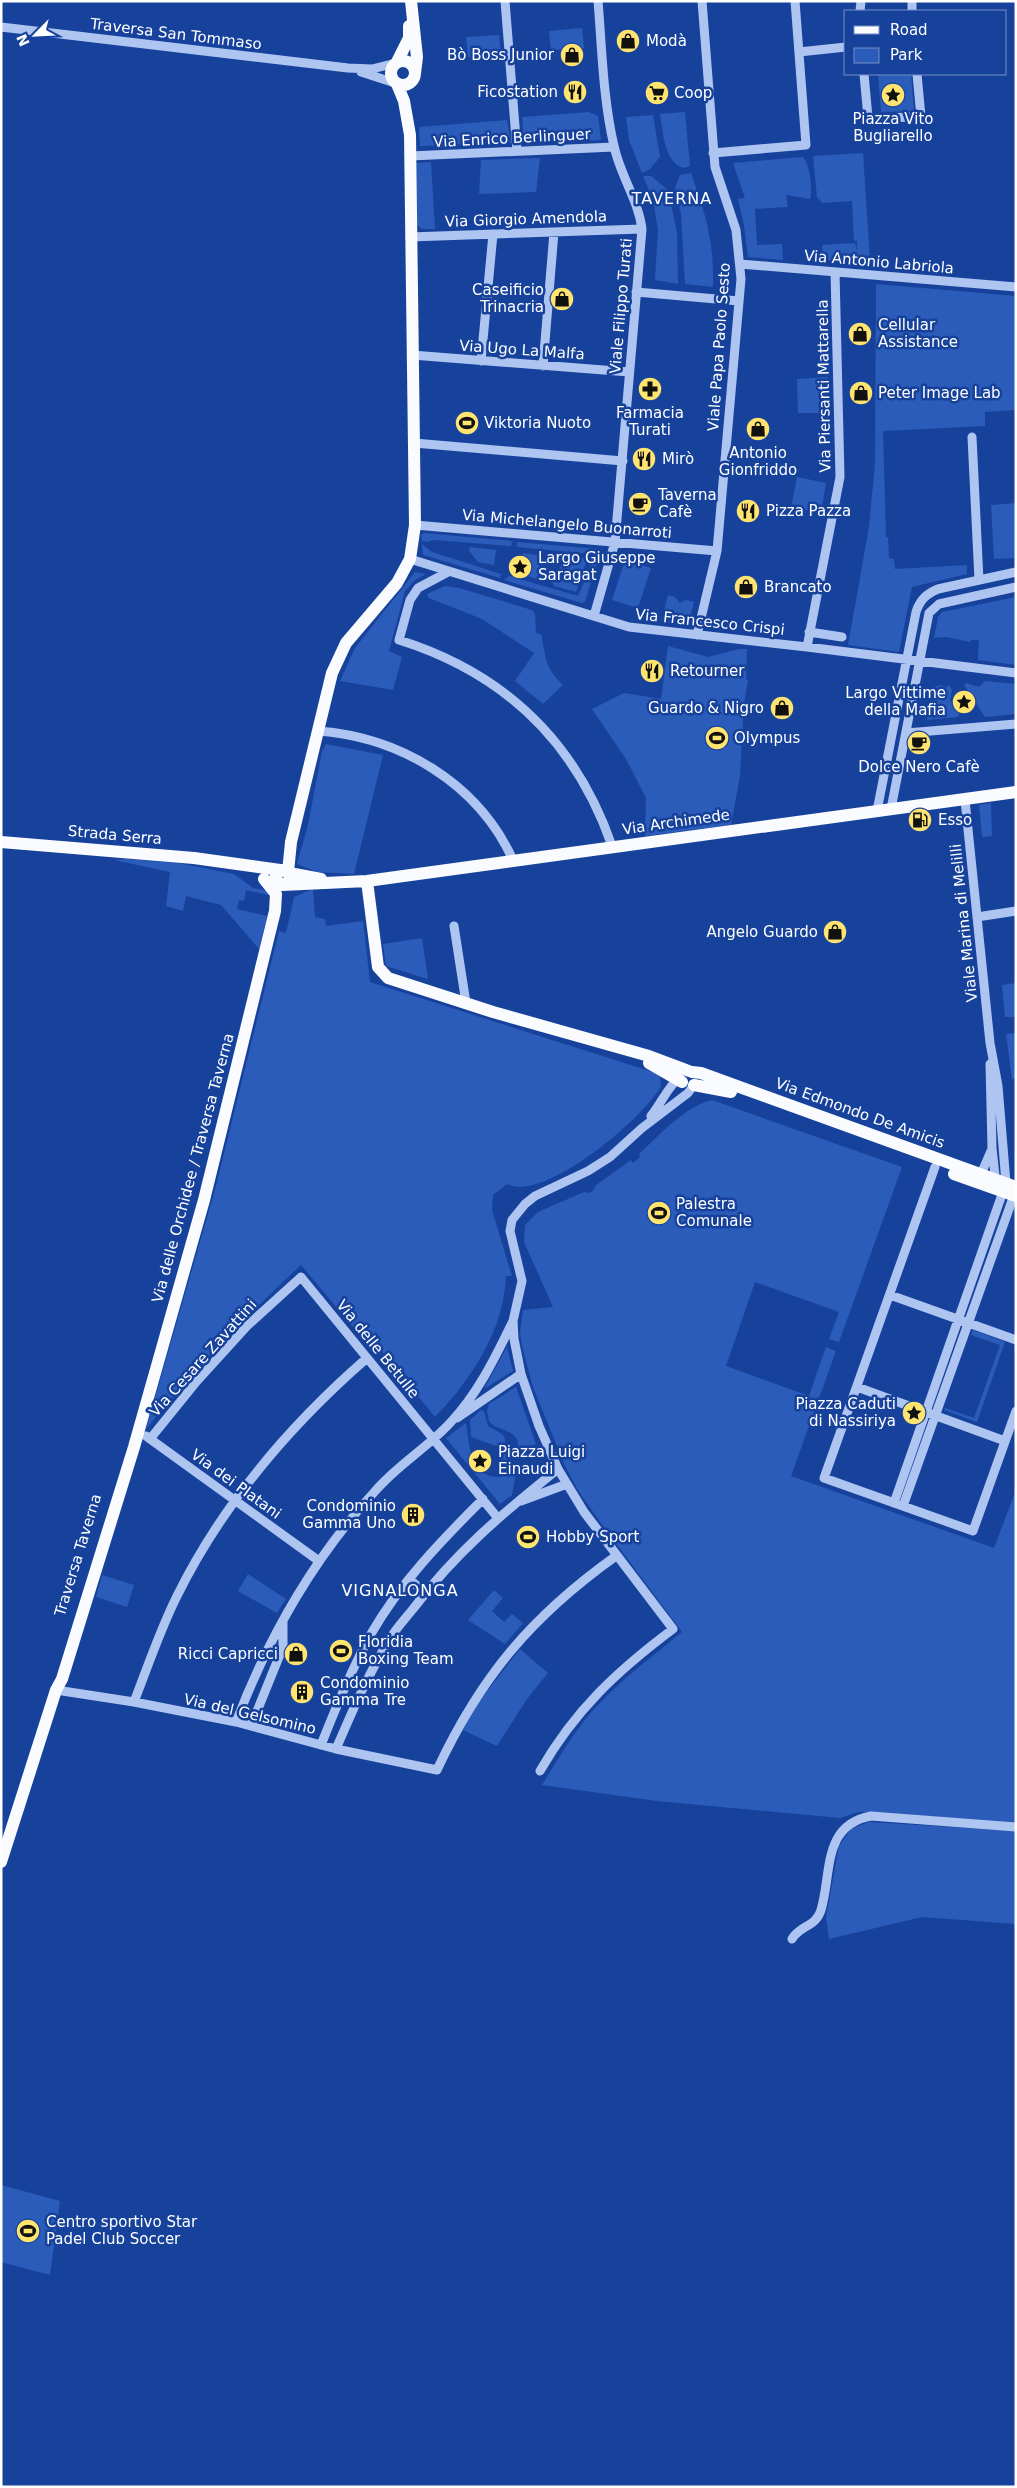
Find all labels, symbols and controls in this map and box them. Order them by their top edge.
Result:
north arrow [10,10,60,60]
legend [844,10,1007,75]
street label: Traversa San Tommaso [88,14,263,53]
text: Road [890,21,928,39]
shop icon: Modà [615,28,641,54]
text: N [13,32,33,49]
place label: Modà [646,32,687,50]
shop icon: Bò Boss Junior [559,42,585,68]
place label: Bò Boss Junior [447,46,555,64]
text: Park [890,46,923,64]
restaurant icon: Ficostation [562,79,588,105]
supermarket icon: Coop [644,80,670,106]
place icon: Piazza Vito Bugliarello [880,82,906,108]
place label: Ficostation [477,83,558,101]
place label: Coop [674,84,712,102]
place label: Piazza Vito Bugliarello [853,110,933,145]
street label: Via Enrico Berlinguer [433,125,592,151]
district label: TAVERNA [631,189,712,208]
street label: Via Giorgio Amendola [445,207,607,231]
street label: Viale Filippo Turati [606,237,636,375]
street label: Via Antonio Labriola [803,246,955,278]
street label: Viale Papa Paolo Sesto [704,262,734,432]
place label: Caseificio Trinacria [472,281,544,316]
shop icon: Caseificio Trinacria [549,286,575,312]
street label: Via Piersanti Mattarella [813,299,835,473]
place label: Cellular Assistance [878,316,958,351]
shop icon: Cellular Assistance [847,321,873,347]
street label: Via Ugo La Malfa [459,337,585,363]
pharmacy icon: Farmacia Turati [637,376,663,402]
shop icon: Peter Image Lab [848,380,874,406]
place label: Peter Image Lab [878,384,1001,402]
place label: Farmacia Turati [616,404,684,439]
sports icon: Viktoria Nuoto [454,410,480,436]
place label: Viktoria Nuoto [484,414,591,432]
shop icon: Antonio Gionfriddo [745,416,771,442]
place label: Antonio Gionfriddo [719,444,797,479]
restaurant icon: Mirò [631,446,657,472]
place label: Mirò [662,450,694,468]
place label: Taverna Cafè [657,486,717,521]
cafe icon: Taverna Cafè [627,491,653,517]
restaurant icon: Pizza Pazza [735,498,761,524]
place label: Pizza Pazza [766,502,851,520]
street label: Via Michelangelo Buonarroti [461,506,673,542]
place label: Largo Giuseppe Saragat [538,549,656,584]
place icon: Largo Giuseppe Saragat [507,554,533,580]
shop icon: Brancato [733,574,759,600]
place label: Brancato [764,578,832,596]
street label: Via Francesco Crispi [634,605,786,639]
restaurant icon: Retourner [639,658,665,684]
place label: Retourner [670,662,745,680]
place label: Largo Vittime della Mafia [845,684,946,719]
place icon: Largo Vittime della Mafia [951,689,977,715]
shop icon: Guardo & Nigro [769,695,795,721]
place label: Guardo & Nigro [648,699,764,717]
sports icon: Olympus [704,725,730,751]
place label: Olympus [734,729,800,747]
cafe icon: Dolce Nero Cafè [906,730,932,756]
place label: Dolce Nero Cafè [858,758,980,776]
street label: Via Archimede [621,806,731,838]
fuel station icon: Esso [907,807,933,833]
place label: Esso [938,811,972,829]
street label: Strada Serra [67,822,163,848]
street label: Viale Marina di Melilli [947,843,981,1003]
shop icon: Angelo Guardo [822,919,848,945]
place label: Angelo Guardo [706,923,818,941]
street label: Via delle Orchidee / Traversa Taverna [148,1031,238,1305]
street label: Via Edmondo De Amicis [773,1074,947,1152]
place label: Palestra Comunale [676,1195,752,1230]
sports icon: Palestra Comunale [646,1200,672,1226]
street label: Via Cesare Zavattini [146,1296,260,1420]
street label: Via delle Betulle [333,1296,423,1402]
place label: Piazza Caduti di Nassiriya [795,1395,896,1430]
place icon: Piazza Caduti di Nassiriya [901,1400,927,1426]
place label: Piazza Luigi Einaudi [498,1443,585,1478]
street label: Via dei Platani [187,1445,285,1523]
place icon: Piazza Luigi Einaudi [467,1448,493,1474]
street label: Traversa Taverna [51,1492,105,1619]
place label: Condominio Gamma Uno [302,1497,396,1532]
building icon: Condominio Gamma Uno [400,1502,426,1528]
sports icon: Hobby Sport [515,1524,541,1550]
place label: Hobby Sport [546,1528,640,1546]
district label: VIGNALONGA [341,1581,459,1600]
place label: Floridia Boxing Team [358,1633,454,1668]
sports icon: Floridia Boxing Team [328,1638,354,1664]
shop icon: Ricci Capricci [283,1641,309,1667]
place label: Ricci Capricci [178,1645,278,1663]
place label: Condominio Gamma Tre [320,1674,410,1709]
building icon: Condominio Gamma Tre [289,1679,315,1705]
street label: Via del Gelsomino [182,1690,318,1738]
place label: Centro sportivo Star Padel Club Soccer [46,2213,198,2248]
sports icon: Centro sportivo Star Padel Club Soccer [15,2218,41,2244]

